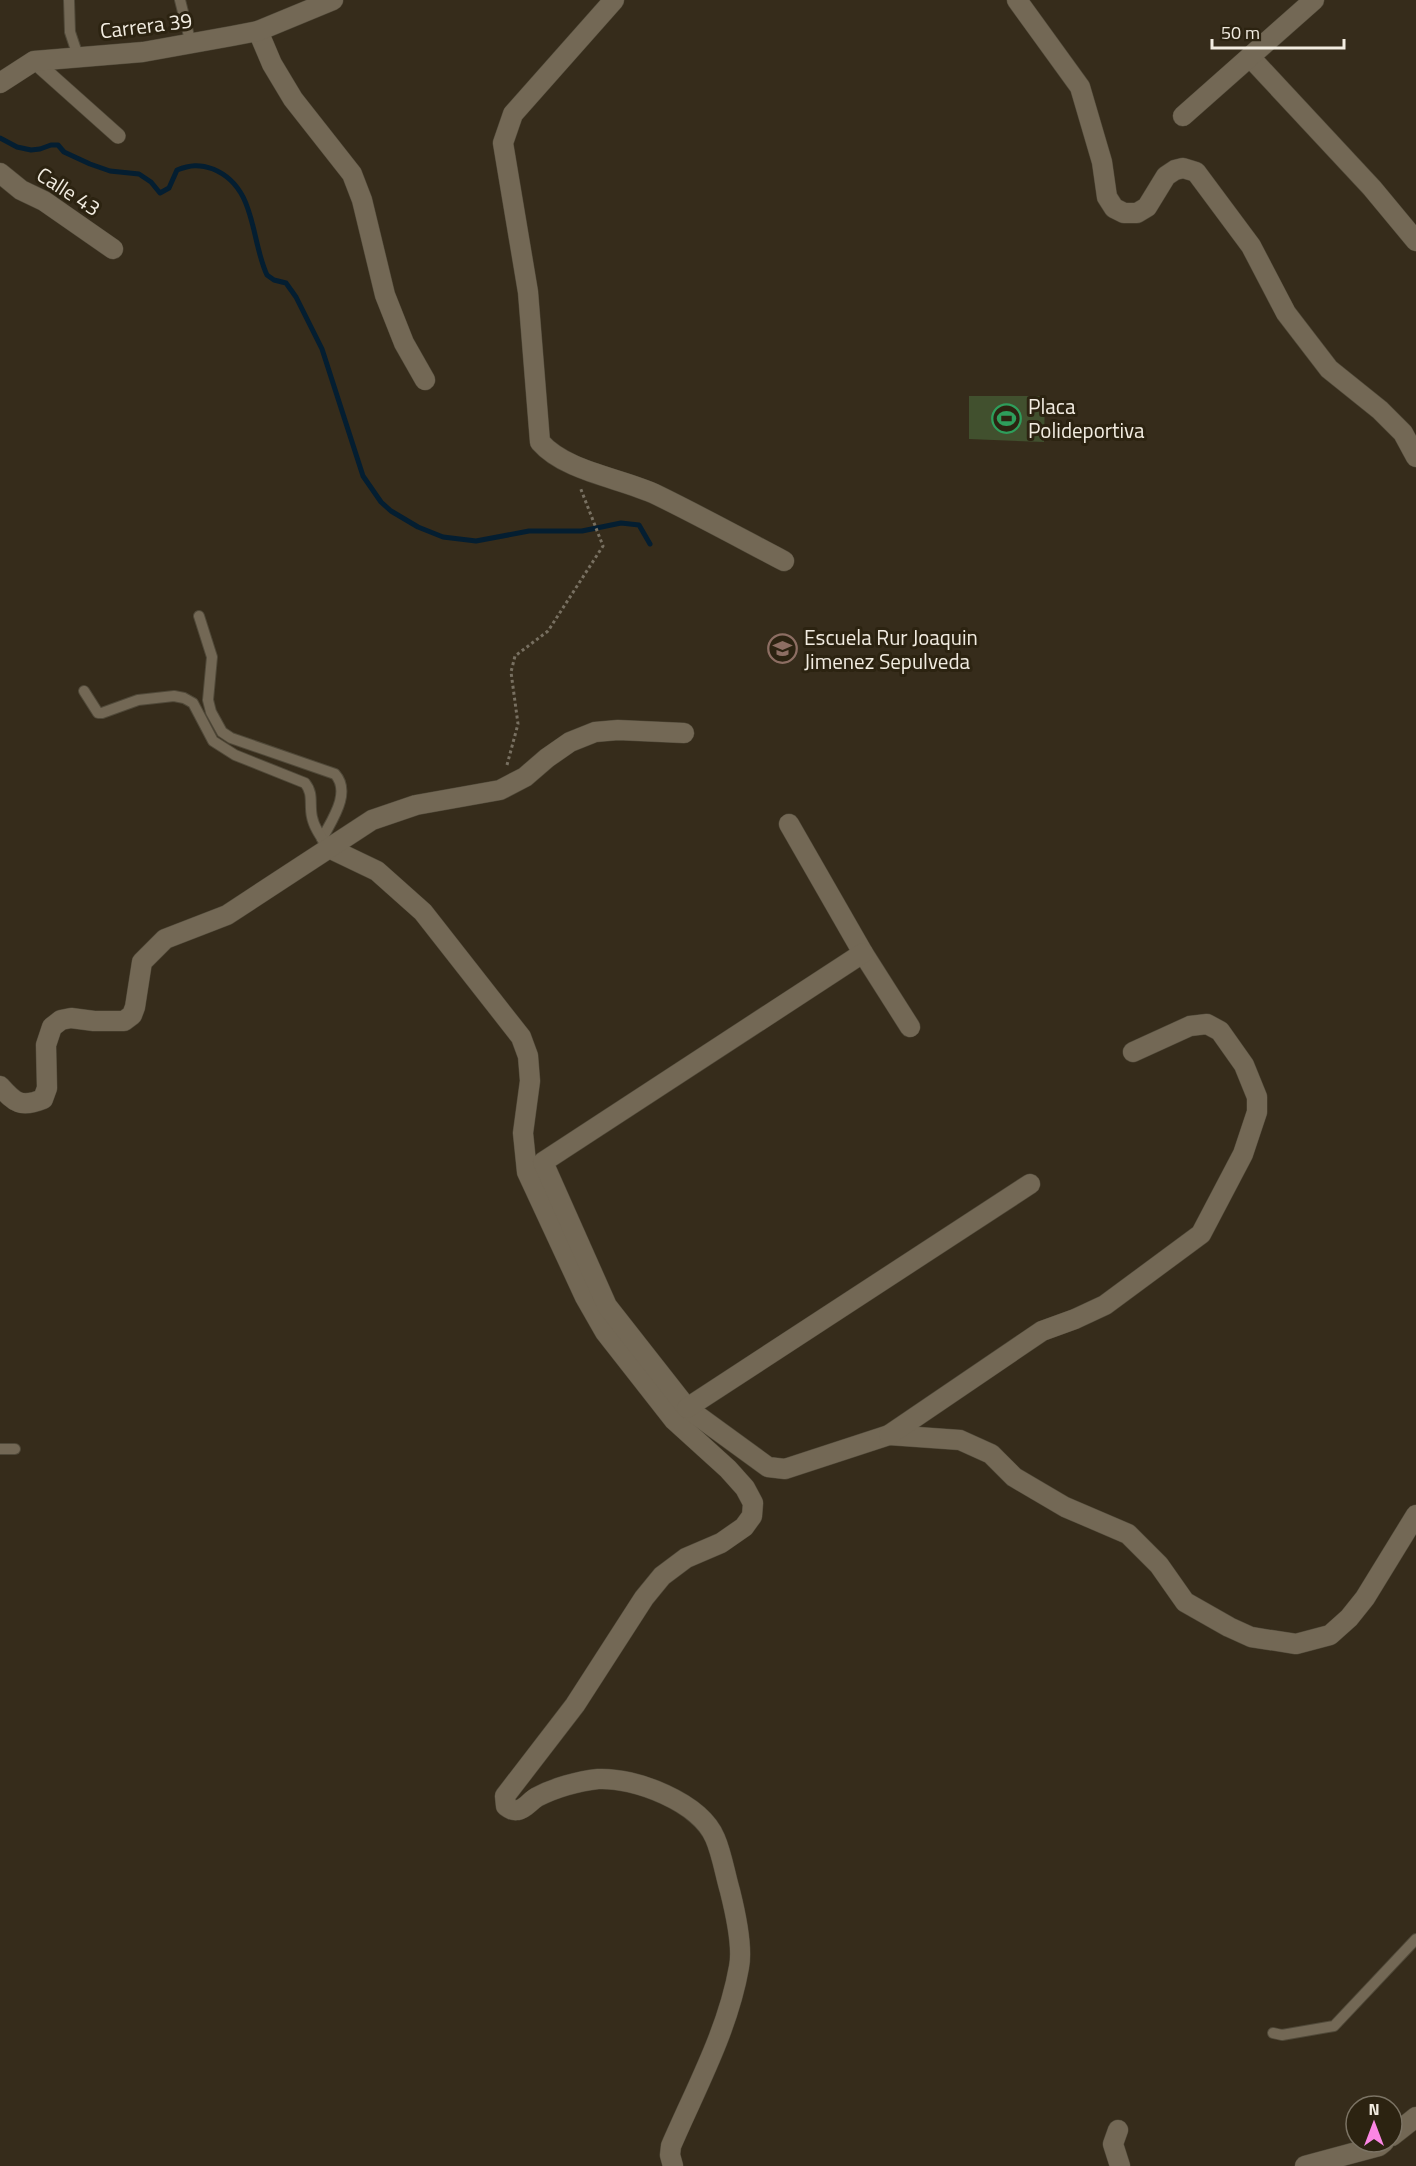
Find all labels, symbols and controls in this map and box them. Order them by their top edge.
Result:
street label: Carrera 39 [98,3,194,47]
scale bar [1212,12,1344,50]
text: 50 m [1221,19,1260,46]
street label: Calle 43 [31,158,107,224]
place label: Placa Polideportiva [1028,390,1145,446]
sports icon: Placa Polideportiva [991,402,1023,434]
place label: Escuela Rur Joaquin Jimenez Sepulveda [804,621,978,677]
school or university icon: Escuela Rur Joaquin Jimenez Sepulveda [767,633,799,665]
north arrow [1344,2094,1404,2154]
text: N [1368,2097,1380,2121]

